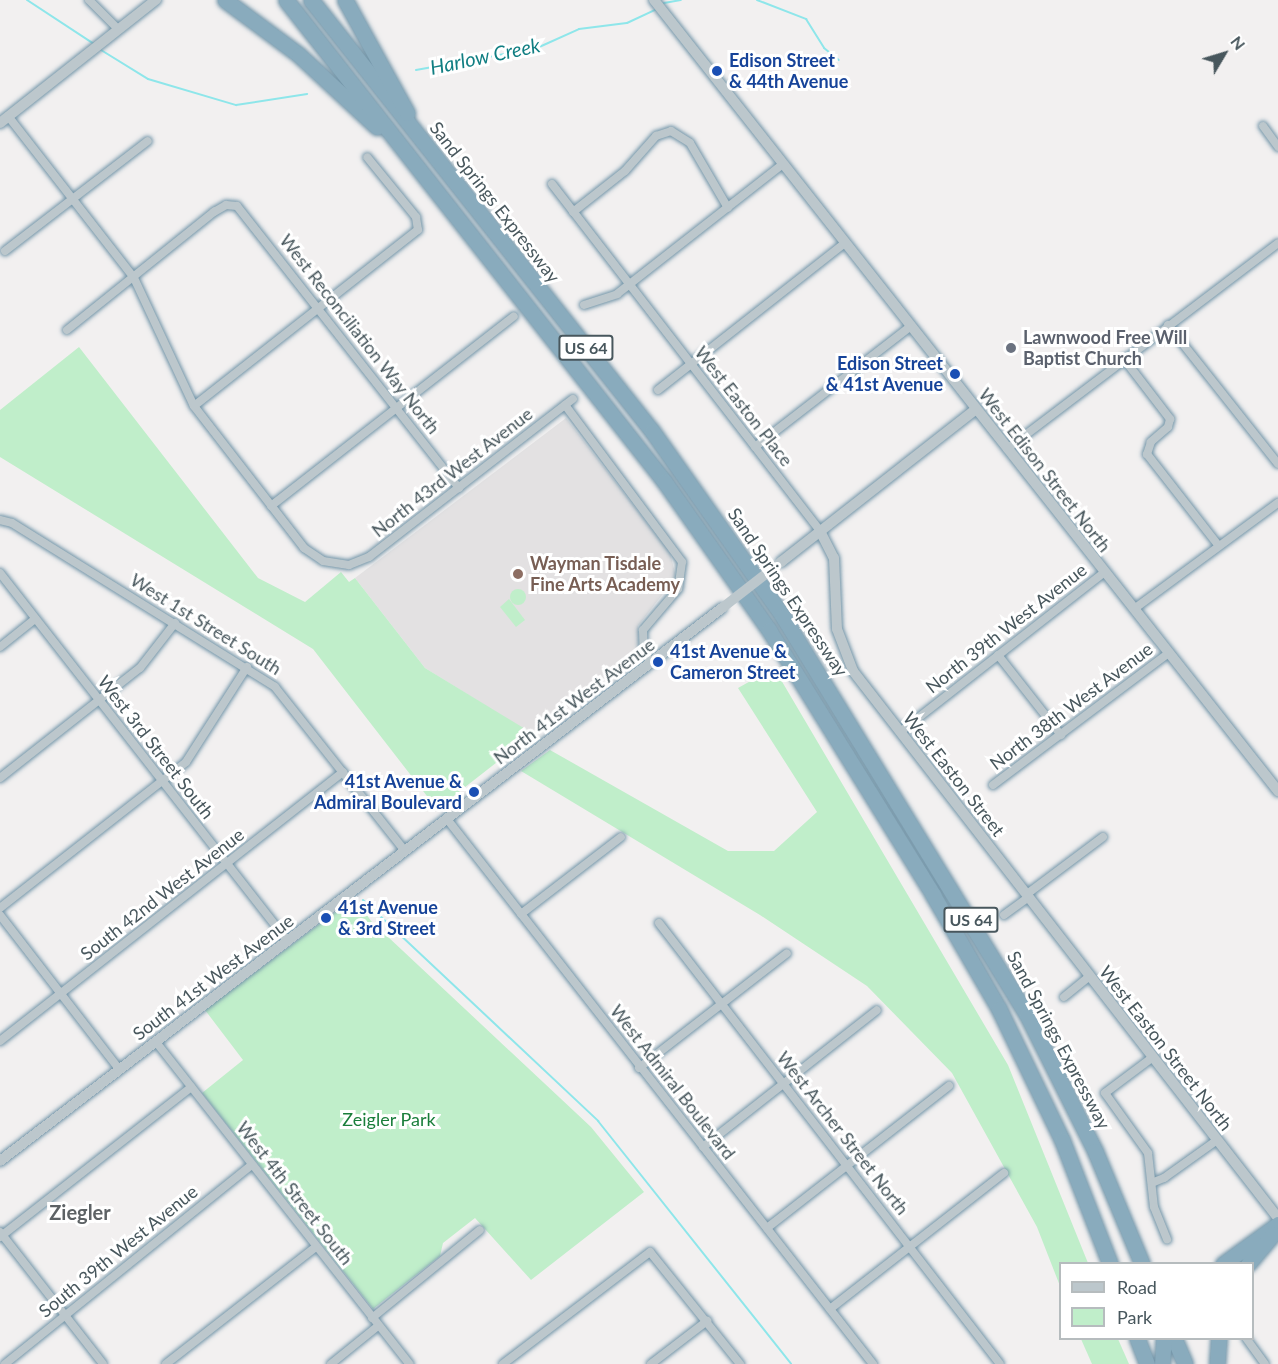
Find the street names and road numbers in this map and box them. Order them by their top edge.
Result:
street label: Sand Springs Expressway [425,117,565,287]
street label: West Reconciliation Way North [275,230,445,438]
road number: US 64 [558,335,614,361]
street label: West Easton Place [690,342,798,470]
street label: West Edison Street North [974,384,1116,556]
street label: North 43rd West Avenue [367,402,537,542]
street label: Sand Springs Expressway [724,504,852,680]
street label: North 39th West Avenue [921,558,1091,698]
street label: West 1st Street South [127,569,285,679]
street label: North 41st West Avenue [489,633,659,769]
street label: North 38th West Avenue [985,638,1157,774]
street label: West 3rd Street South [93,671,219,823]
street label: West Easton Street [899,708,1009,840]
street label: South 42nd West Avenue [76,823,248,965]
road number: US 64 [942,907,1000,933]
street label: South 41st West Avenue [128,909,298,1045]
street label: Sand Springs Expressway [1003,947,1115,1133]
street label: West Easton Street North [1095,961,1237,1135]
street label: West Admiral Boulevard [606,1000,740,1164]
street label: West Archer Street North [772,1047,914,1219]
street label: West 4th Street South [232,1117,358,1269]
street label: South 39th West Avenue [34,1180,202,1322]

